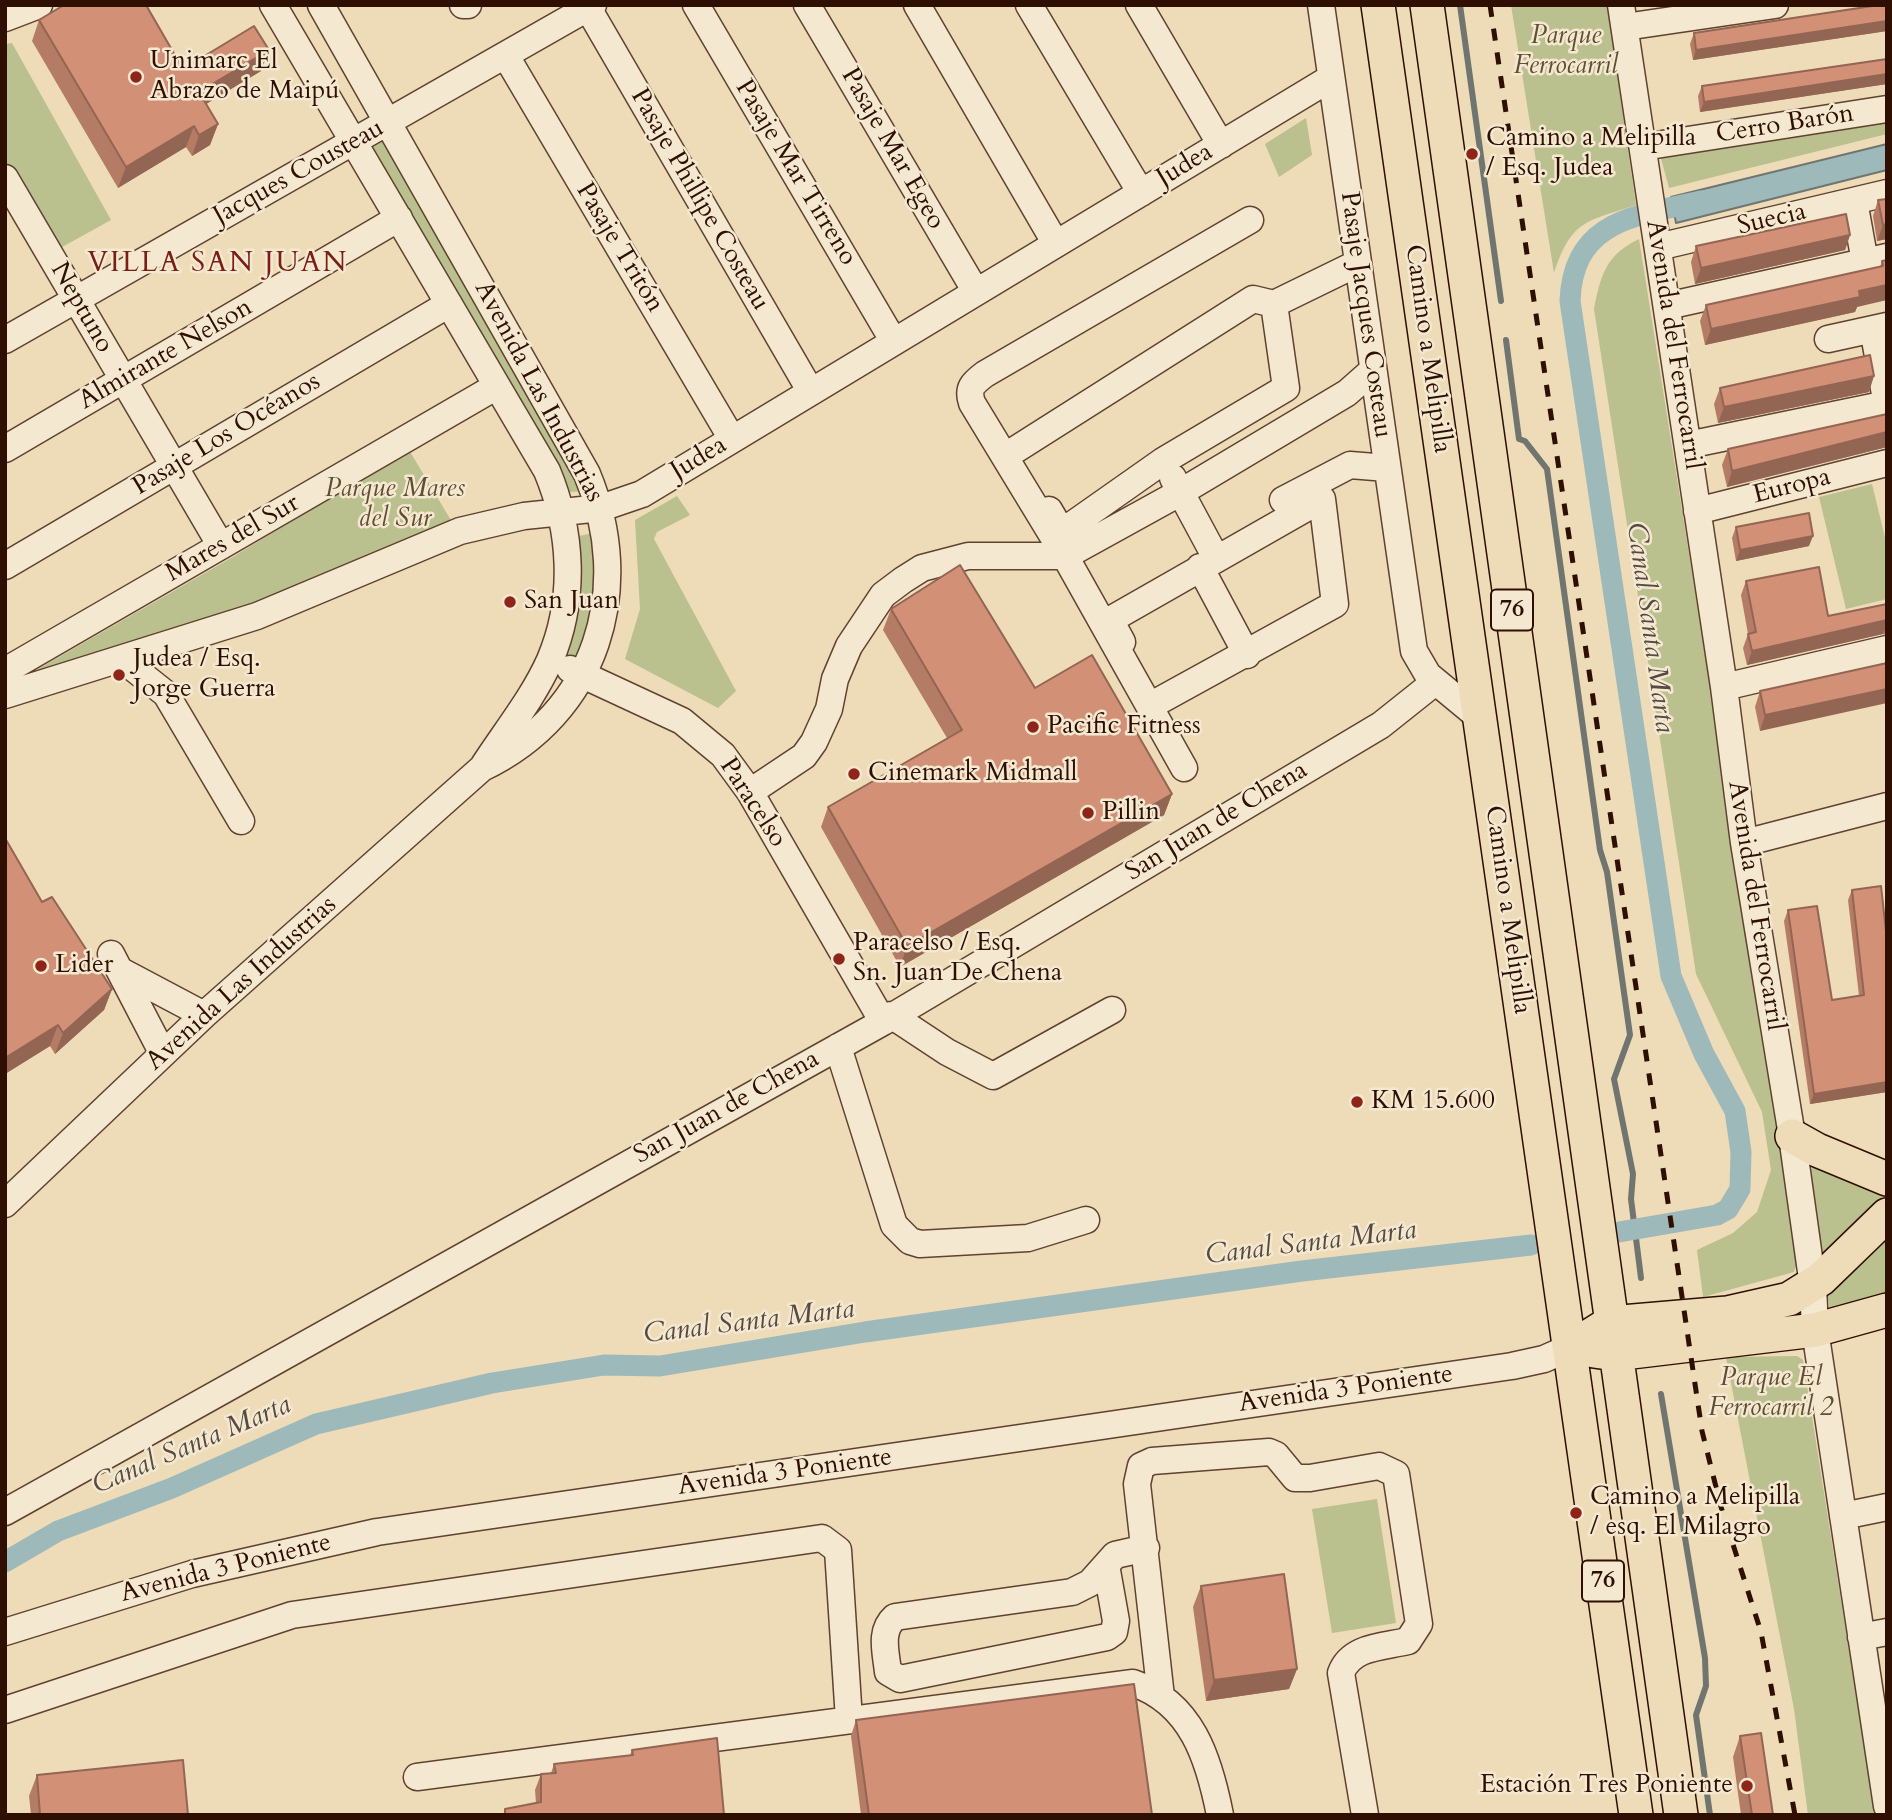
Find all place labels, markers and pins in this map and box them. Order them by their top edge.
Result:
place label: Unimarc El Abrazo de Maipú [150,46,340,108]
marker: Unimarc El Abrazo de Maipú [128,69,144,85]
place label: Camino a Melipilla / Esq. Judea [1486,123,1696,184]
marker: Camino a Melipilla / Esq. Judea [1464,146,1480,162]
place label: San Juan [524,586,619,618]
marker: San Juan [502,594,518,610]
place label: Judea / Esq. Jorge Guerra [133,644,276,706]
marker: Judea / Esq. Jorge Guerra [111,667,127,683]
place label: Pacific Fitness [1047,711,1201,743]
marker: Pacific Fitness [1025,719,1041,735]
place label: Cinemark Midmall [868,758,1077,790]
marker: Cinemark Midmall [846,766,862,782]
place label: Pillin [1102,797,1160,829]
marker: Pillin [1080,805,1096,821]
place label: Paracelso / Esq. Sn. Juan De Chena [853,928,1062,990]
place label: Lider [55,950,113,982]
marker: Paracelso / Esq. Sn. Juan De Chena [831,951,847,967]
marker: Lider [33,958,49,974]
place label: KM 15.600 [1371,1086,1495,1118]
marker: KM 15.600 [1349,1094,1365,1110]
place label: Camino a Melipilla / esq. El Milagro [1590,1482,1800,1544]
marker: Camino a Melipilla / esq. El Milagro [1568,1505,1584,1521]
place label: Estación Tres Poniente [1480,1770,1733,1802]
marker: Estación Tres Poniente [1739,1778,1755,1794]

